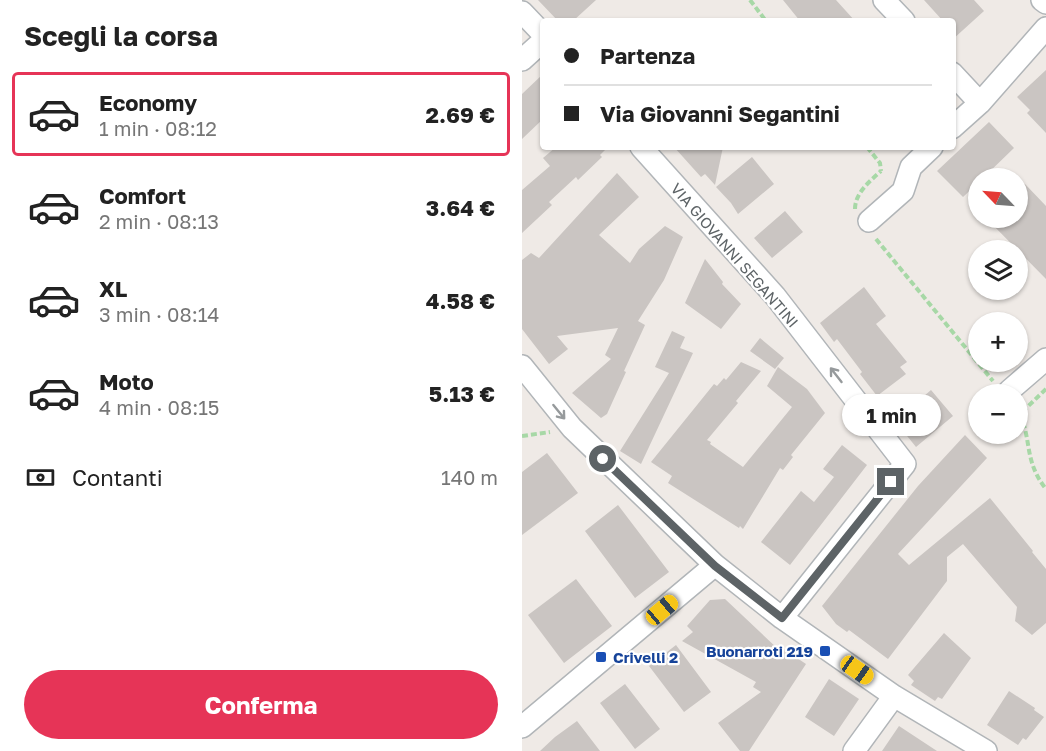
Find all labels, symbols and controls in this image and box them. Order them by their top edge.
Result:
text: Scegli la corsa [24,20,218,52]
text: Partenza [600,42,695,69]
icon: car [27,87,81,141]
text: Economy [99,89,197,116]
text: Via Giovanni Segantini [600,100,840,127]
text: 2.69 € [426,101,495,128]
text: 1 min · 08:12 [99,116,217,140]
north arrow [968,168,1028,228]
map controls [968,168,1028,444]
street label: VIA GIOVANNI SEGANTINI [667,179,803,331]
icon: car [27,180,81,234]
text: Comfort [99,182,186,209]
text: 3.64 € [426,194,495,221]
text: 2 min · 08:13 [99,209,219,233]
button: layers [968,240,1028,300]
icon: car [27,273,81,327]
text: XL [99,275,127,302]
text: 4.58 € [426,287,495,314]
text: 3 min · 08:14 [99,302,220,326]
button: + [968,312,1028,372]
icon: car [27,366,81,420]
one-way arrow [829,367,842,383]
text: Moto [99,368,154,395]
text: 5.13 € [429,380,495,407]
button: − [968,384,1028,444]
text: 4 min · 08:15 [99,395,219,419]
callout: 1 min [842,395,940,437]
text: 1 min [866,403,917,427]
one-way arrow [552,404,565,420]
route start [589,445,616,472]
icon: cash [24,461,57,494]
text: Contanti [72,464,163,491]
text: 140 m [441,465,498,489]
route end [877,468,904,495]
car [642,592,682,628]
place label: Buonarroti 219 [706,642,813,660]
marker: Buonarroti 219 [818,644,832,658]
place label: Crivelli 2 [613,648,678,666]
marker: Crivelli 2 [594,650,608,664]
car [837,652,877,688]
button: Conferma [24,670,498,739]

